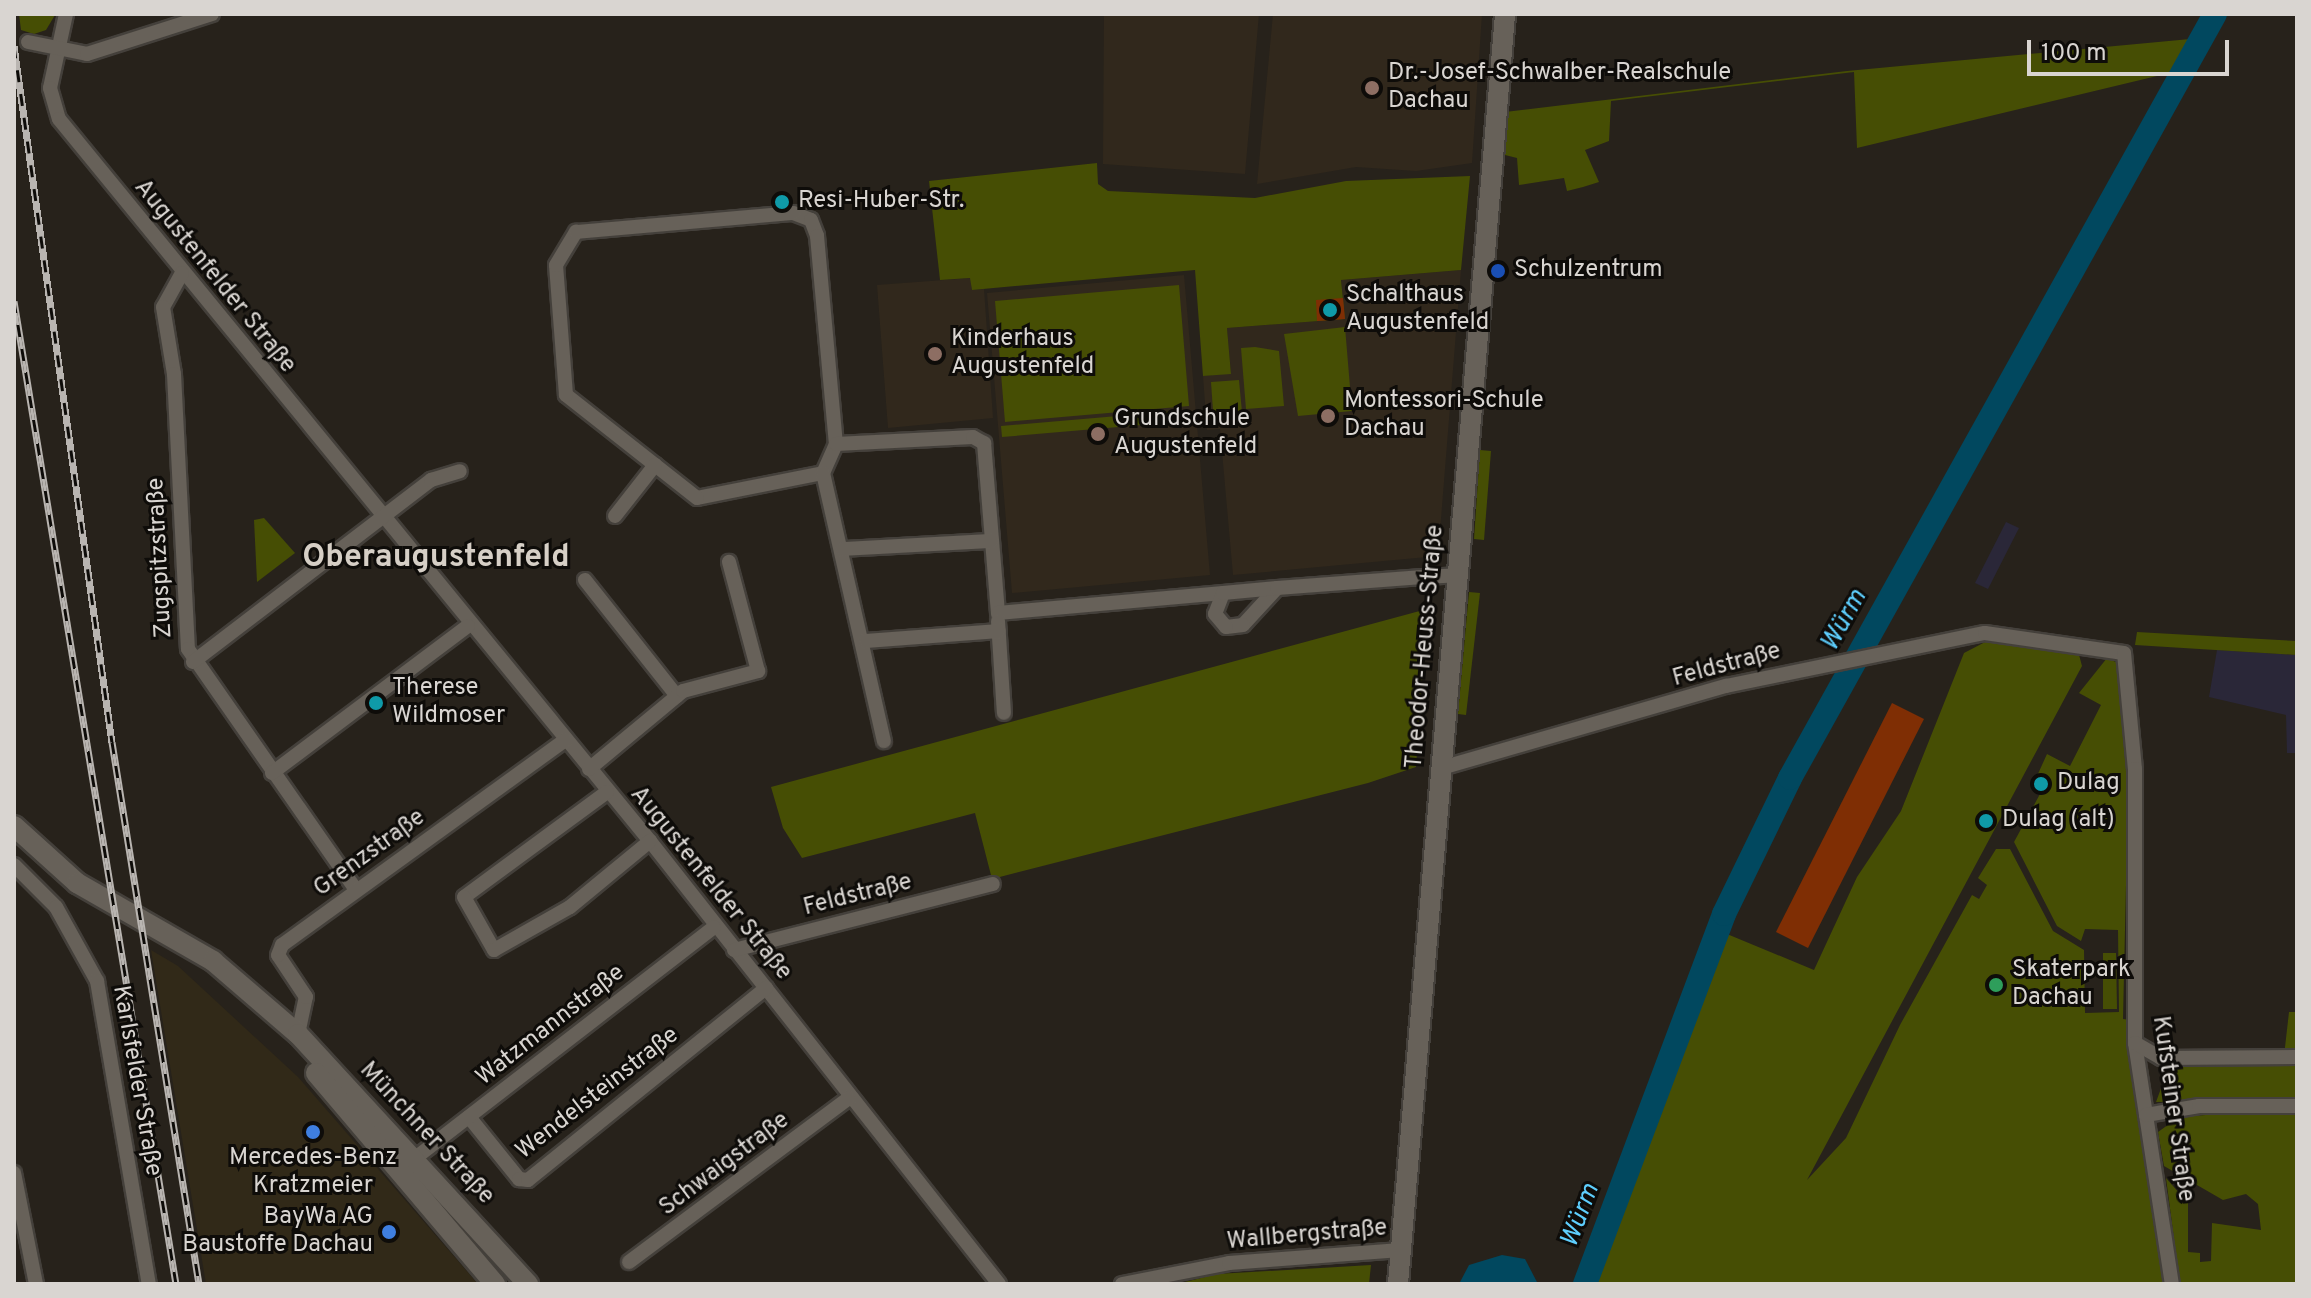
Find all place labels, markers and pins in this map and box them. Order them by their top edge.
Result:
place label: Dr.-Josef-Schwalber-Realschule Dachau [1388,60,1731,116]
marker: Dr.-Josef-Schwalber-Realschule Dachau [1363,79,1381,97]
place label: Resi-Huber-Str. [798,188,964,216]
marker: Resi-Huber-Str. [773,193,791,211]
place label: Schulzentrum [1514,257,1663,285]
marker: Schulzentrum [1489,262,1507,280]
place label: Schalthaus Augustenfeld [1346,282,1489,338]
marker: Schalthaus Augustenfeld [1321,301,1339,319]
place label: Kinderhaus Augustenfeld [951,326,1094,382]
marker: Kinderhaus Augustenfeld [926,345,944,363]
place label: Montessori-Schule Dachau [1344,388,1544,444]
place label: Grundschule Augustenfeld [1114,406,1257,462]
marker: Montessori-Schule Dachau [1319,407,1337,425]
marker: Grundschule Augustenfeld [1089,425,1107,443]
place label: Therese Wildmoser [392,675,505,731]
marker: Therese Wildmoser [367,694,385,712]
place label: Dulag [2057,770,2120,798]
marker: Dulag [2032,775,2050,793]
place label: Dulag (alt) [2002,807,2115,835]
marker: Dulag (alt) [1977,812,1995,830]
place label: Skaterpark Dachau [2012,957,2131,1013]
marker: Skaterpark Dachau [1987,976,2005,994]
marker: Mercedes-Benz Kratzmeier [304,1123,322,1141]
place label: Mercedes-Benz Kratzmeier [229,1145,397,1201]
place label: BayWa AG Baustoffe Dachau [182,1204,373,1260]
marker: BayWa AG Baustoffe Dachau [380,1223,398,1241]

